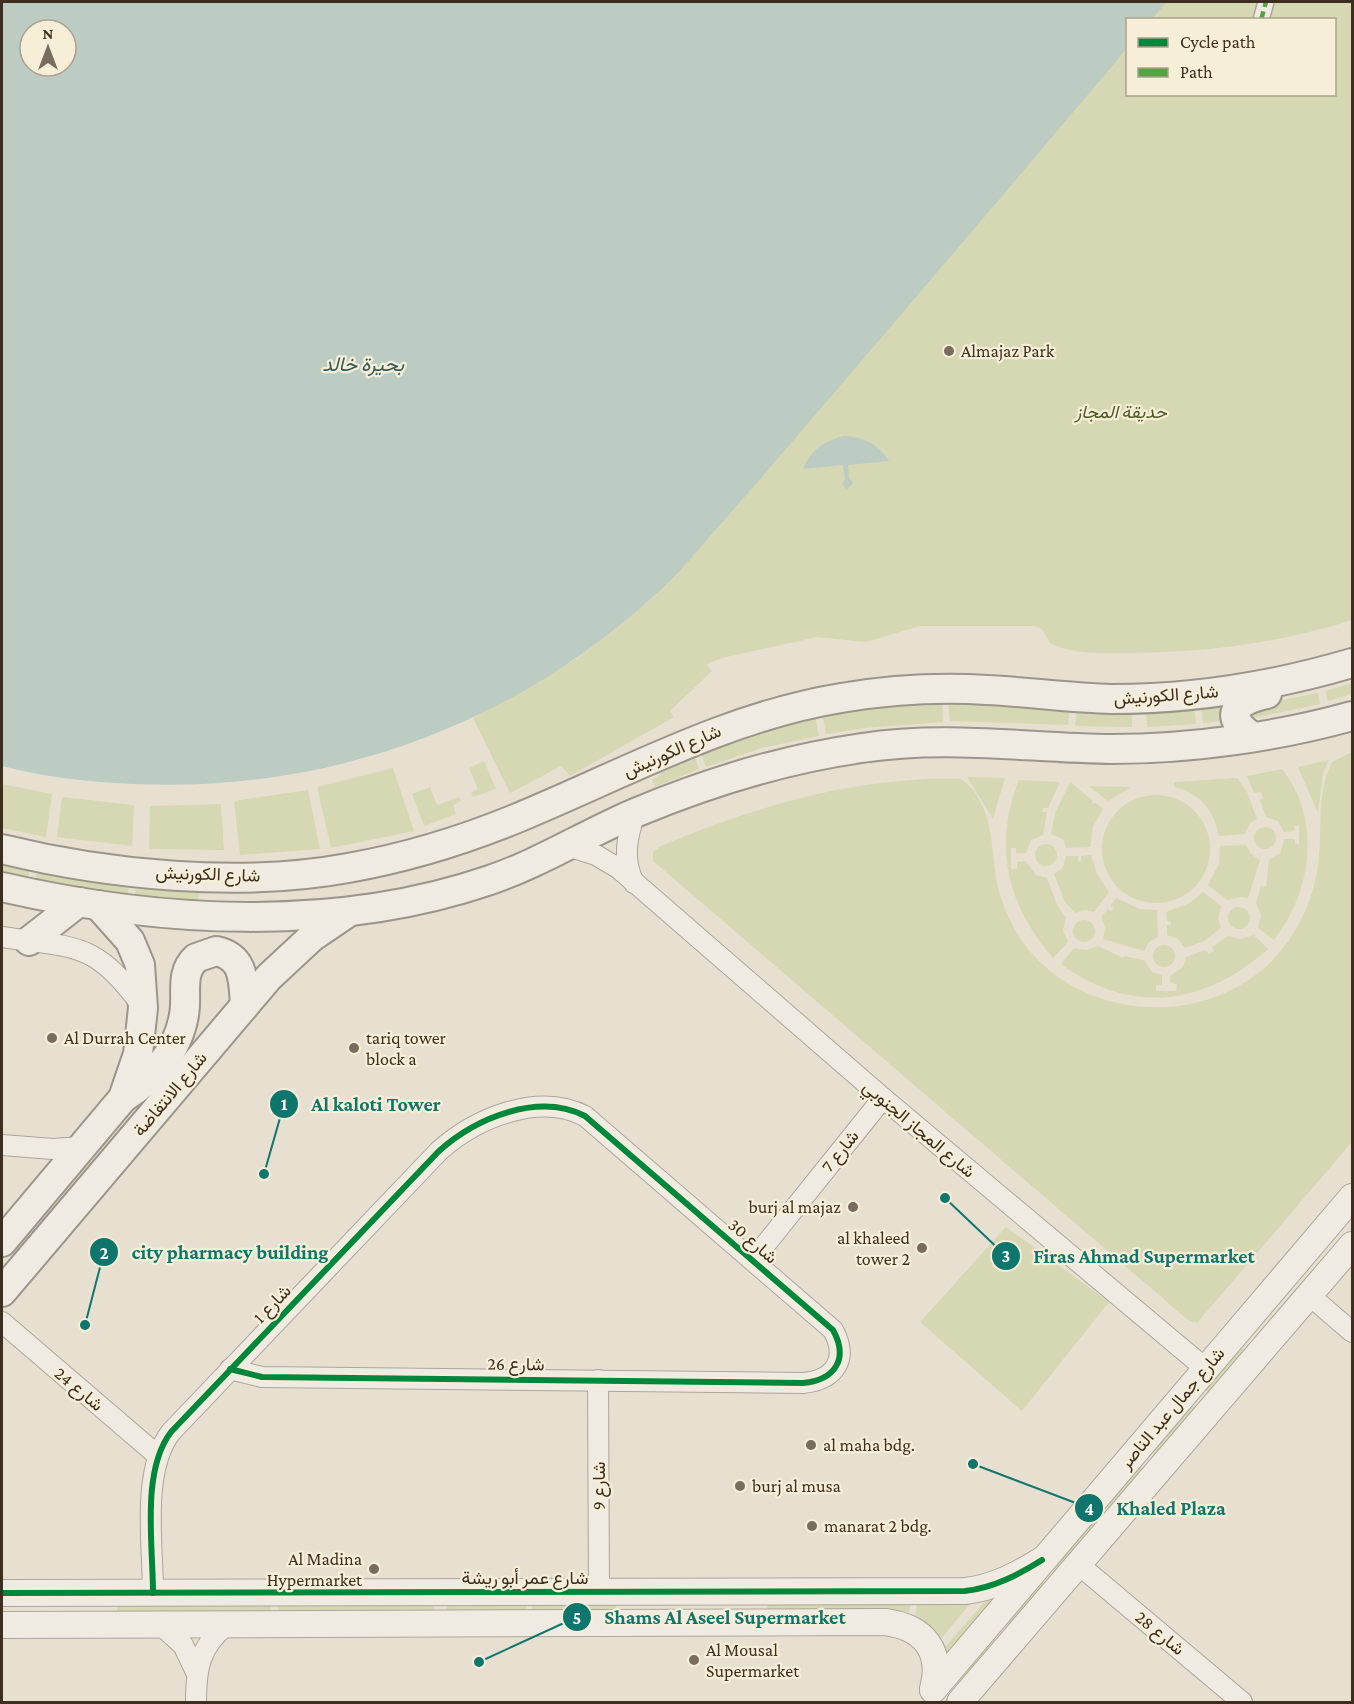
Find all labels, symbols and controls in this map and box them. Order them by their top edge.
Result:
north arrow [18,18,78,78]
legend [1126,18,1336,96]
text: N [43,25,54,42]
text: Cycle path [1180,32,1256,52]
text: Path [1180,62,1213,82]
place label: Almajaz Park [961,341,1055,362]
marker: Almajaz Park [942,344,956,358]
water label: بحيرة خالد [322,353,405,377]
park label: حديقة المجاز [1074,402,1168,423]
street label: شارع الكورنيش [1113,681,1219,711]
street label: شارع الكورنيش [620,721,725,783]
street label: شارع الكورنيش [155,862,261,888]
place label: Al Durrah Center [64,1028,187,1048]
place label: tariq tower block a [366,1028,447,1069]
marker: Al Durrah Center [45,1031,59,1045]
marker: tariq tower block a [347,1041,361,1055]
street label: شارع الانتفاضة [129,1048,212,1141]
street label: شارع المجاز الجنوبي [856,1076,979,1186]
callout: Al kaloti Tower [269,1085,453,1123]
text: Al kaloti Tower [310,1093,441,1115]
text: 1 [281,1094,288,1114]
street label: شارع 7 [817,1126,864,1177]
place label: burj al majaz [748,1197,841,1218]
marker: burj al majaz [846,1200,860,1214]
street label: شارع 30 [723,1214,782,1269]
place label: al khaleed tower 2 [837,1228,911,1269]
callout: city pharmacy building [89,1233,340,1271]
callout: Firas Ahmad Supermarket [991,1237,1267,1275]
text: city pharmacy building [132,1241,328,1263]
marker: al khaleed tower 2 [915,1241,929,1255]
text: 2 [99,1243,109,1263]
text: Firas Ahmad Supermarket [1033,1245,1256,1267]
text: 3 [1002,1246,1010,1266]
street label: شارع 1 [249,1281,296,1329]
street label: شارع جمال عبد الناصر [1115,1343,1230,1475]
street label: شارع 26 [487,1354,545,1376]
street label: شارع 24 [49,1363,107,1417]
place label: al maha bdg. [823,1435,915,1455]
marker: al maha bdg. [804,1438,818,1452]
street label: شارع 9 [589,1462,611,1510]
place label: burj al musa [752,1476,841,1497]
marker: burj al musa [733,1479,747,1493]
callout: Khaled Plaza [1074,1489,1238,1527]
text: Khaled Plaza [1116,1497,1226,1519]
text: 4 [1084,1499,1094,1519]
place label: manarat 2 bdg. [824,1516,932,1536]
marker: manarat 2 bdg. [805,1519,819,1533]
place label: Al Madina Hypermarket [267,1549,363,1590]
marker: Al Madina Hypermarket [367,1562,381,1576]
street label: شارع عمر أبو ريشة [462,1568,588,1590]
callout: Shams Al Aseel Supermarket [562,1598,858,1636]
text: Shams Al Aseel Supermarket [604,1606,846,1628]
street label: شارع 28 [1130,1607,1189,1661]
text: 5 [573,1608,581,1628]
place label: Al Mousal Supermarket [706,1640,800,1681]
marker: Al Mousal Supermarket [687,1653,701,1667]

